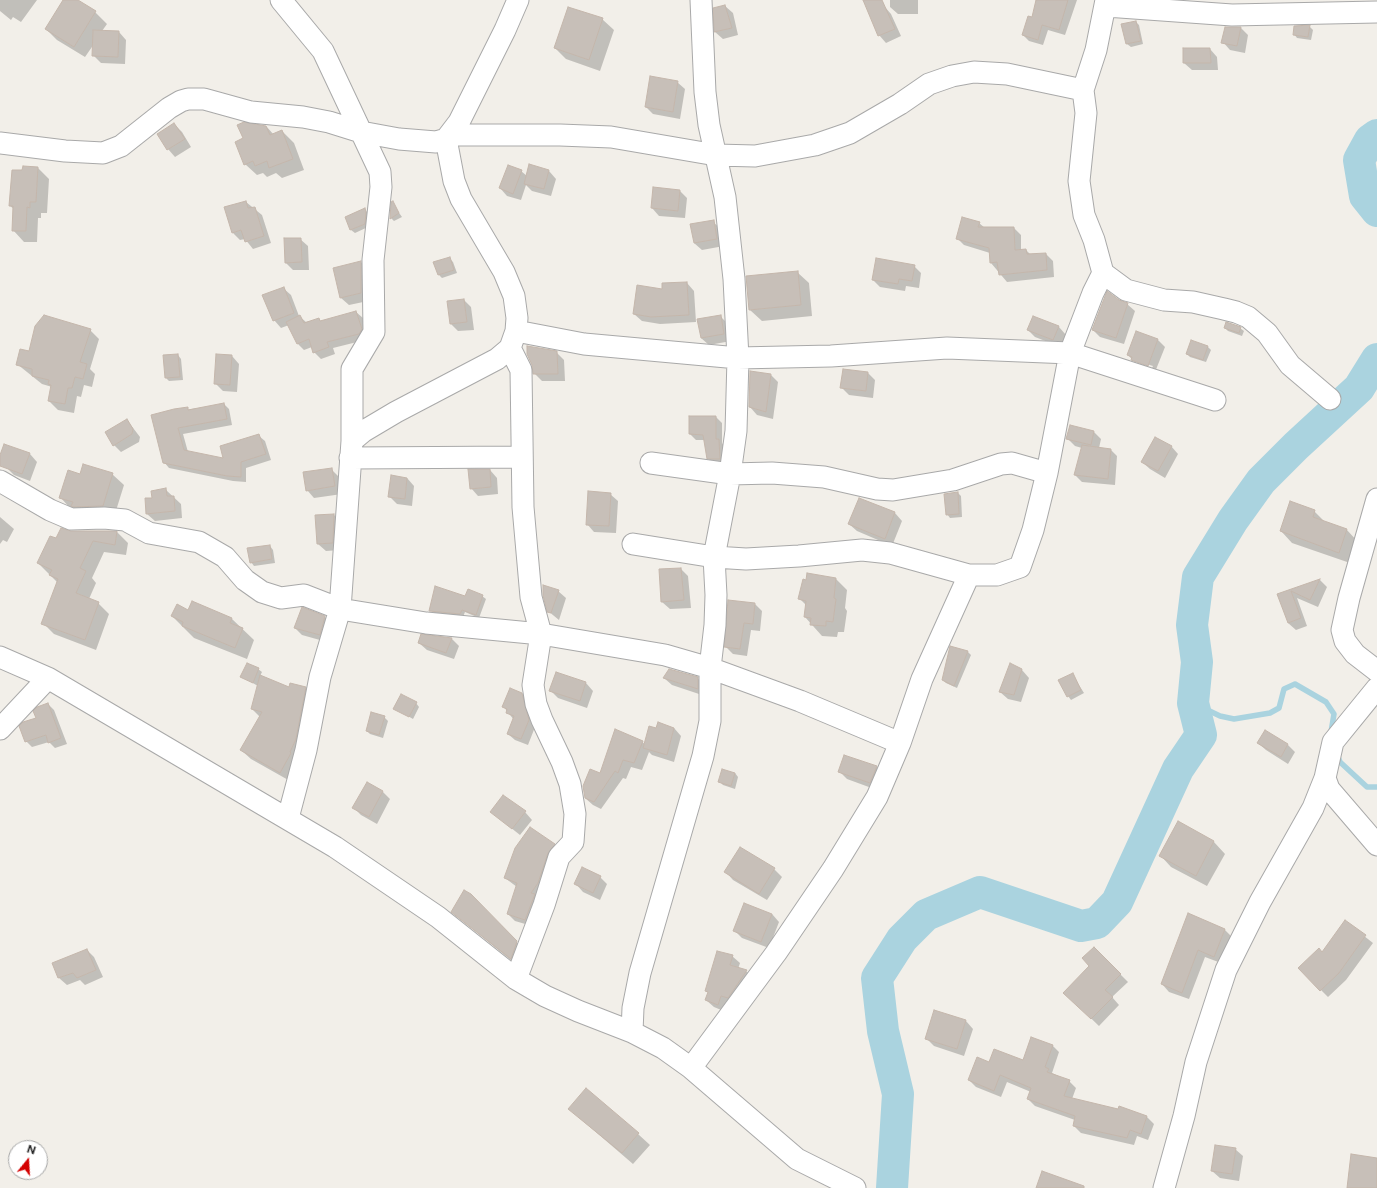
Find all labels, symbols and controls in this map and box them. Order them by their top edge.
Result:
north arrow [8,1140,48,1180]
text: N [25,1142,37,1157]

